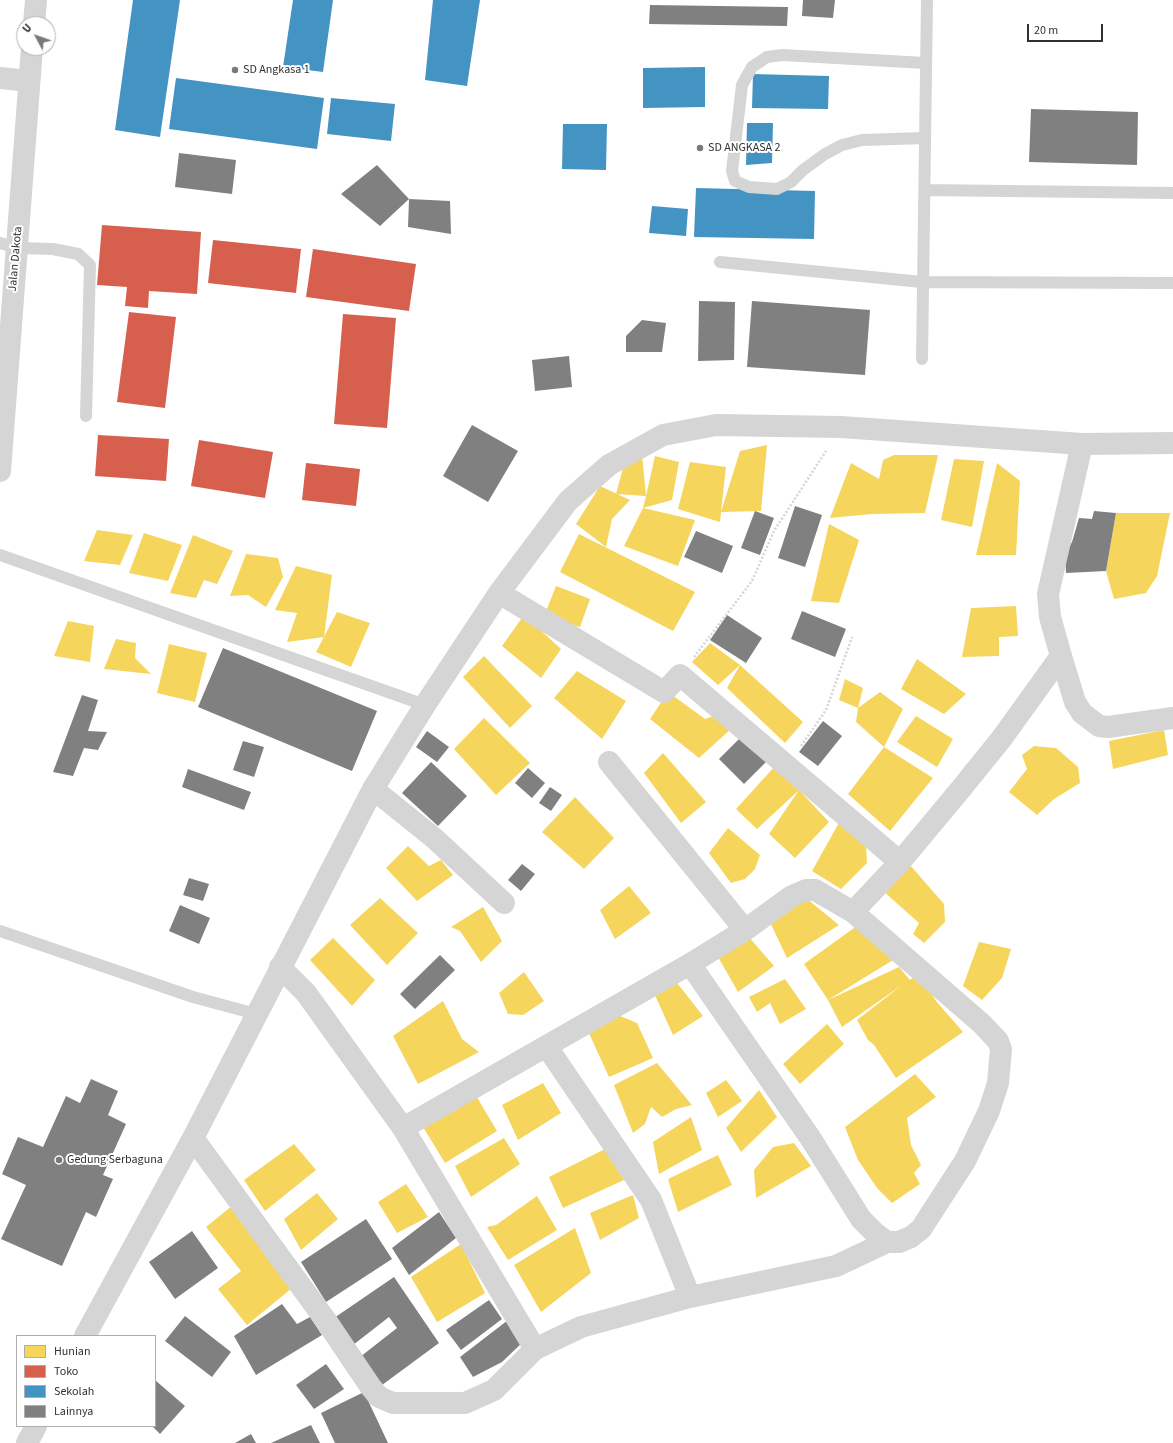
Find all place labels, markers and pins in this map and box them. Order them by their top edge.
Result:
place label: SD Angkasa 1 [243,63,310,77]
marker: SD Angkasa 1 [230,65,240,75]
place label: SD ANGKASA 2 [708,141,781,155]
marker: SD ANGKASA 2 [695,143,705,153]
place label: Gedung Serbaguna [67,1153,163,1167]
marker: Gedung Serbaguna [54,1155,64,1165]

